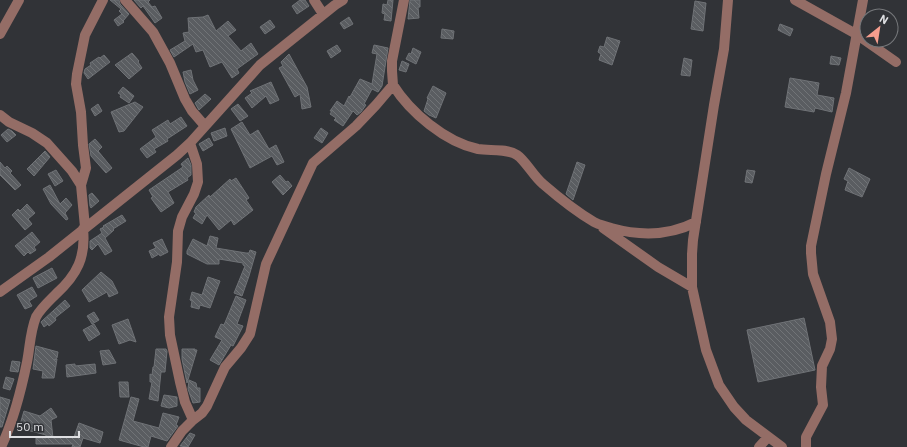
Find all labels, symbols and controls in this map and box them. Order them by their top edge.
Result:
north arrow [859,8,899,48]
text: N [877,11,891,27]
scale bar [10,413,79,439]
text: 50 m [16,419,44,434]

